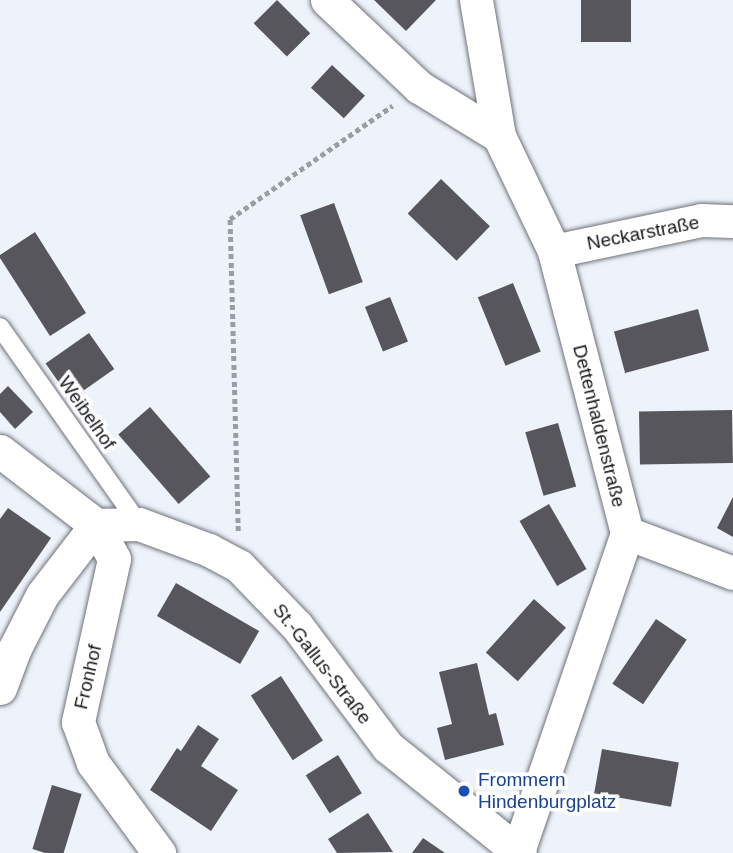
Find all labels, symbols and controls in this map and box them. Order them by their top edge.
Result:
street label: Neckarstraße [585,211,701,255]
street label: Dettenhaldenstraße [568,342,630,510]
street label: Weibelhof [54,372,120,454]
street label: St.-Gallus-Straße [268,599,376,729]
street label: Fronhof [70,643,106,711]
place label: Frommern Hindenburgplatz [478,769,616,813]
marker: Frommern Hindenburgplatz [456,783,472,799]

